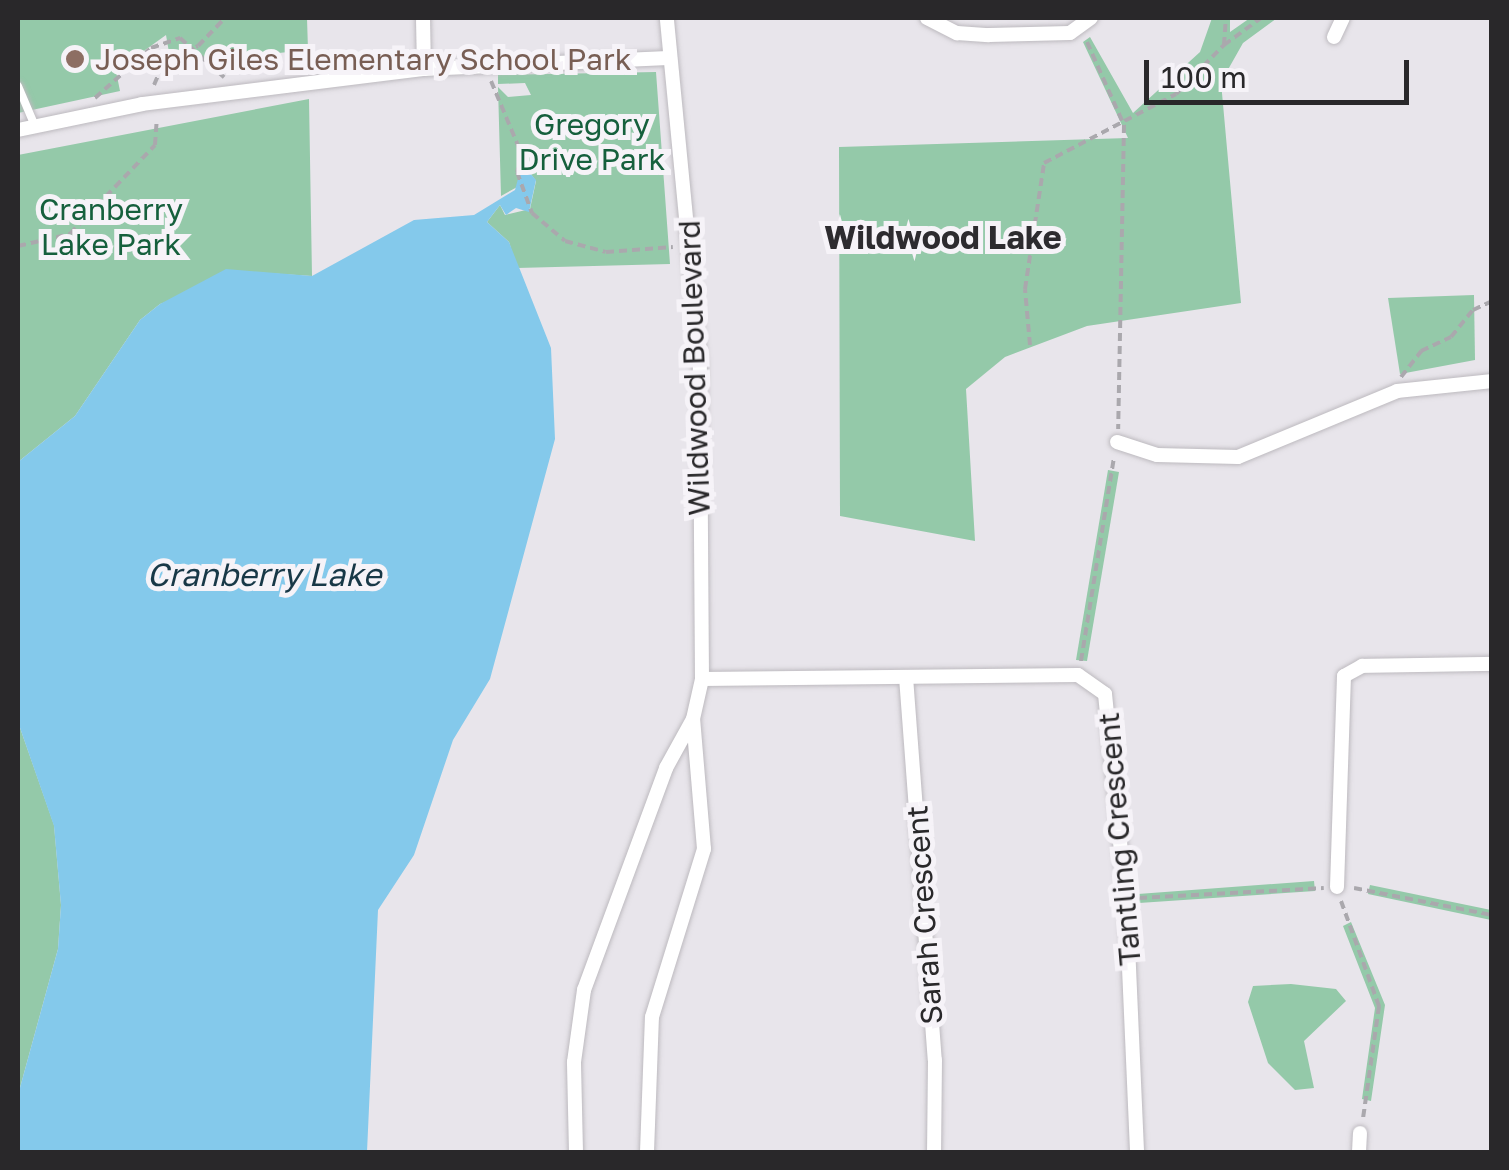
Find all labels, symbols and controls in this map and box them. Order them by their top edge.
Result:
scale bar [1149,40,1414,102]
place label: Joseph Giles Elementary School Park [95,41,632,77]
marker: Joseph Giles Elementary School Park [64,48,86,70]
text: 100 m [1161,59,1247,95]
park label: Gregory Drive Park [519,106,665,176]
park label: Cranberry Lake Park [39,191,183,262]
district label: Wildwood Lake [824,218,1062,256]
street label: Wildwood Boulevard [671,220,717,516]
water label: Cranberry Lake [147,555,381,593]
street label: Tantling Crescent [1090,711,1148,967]
street label: Sarah Crescent [898,804,950,1026]

